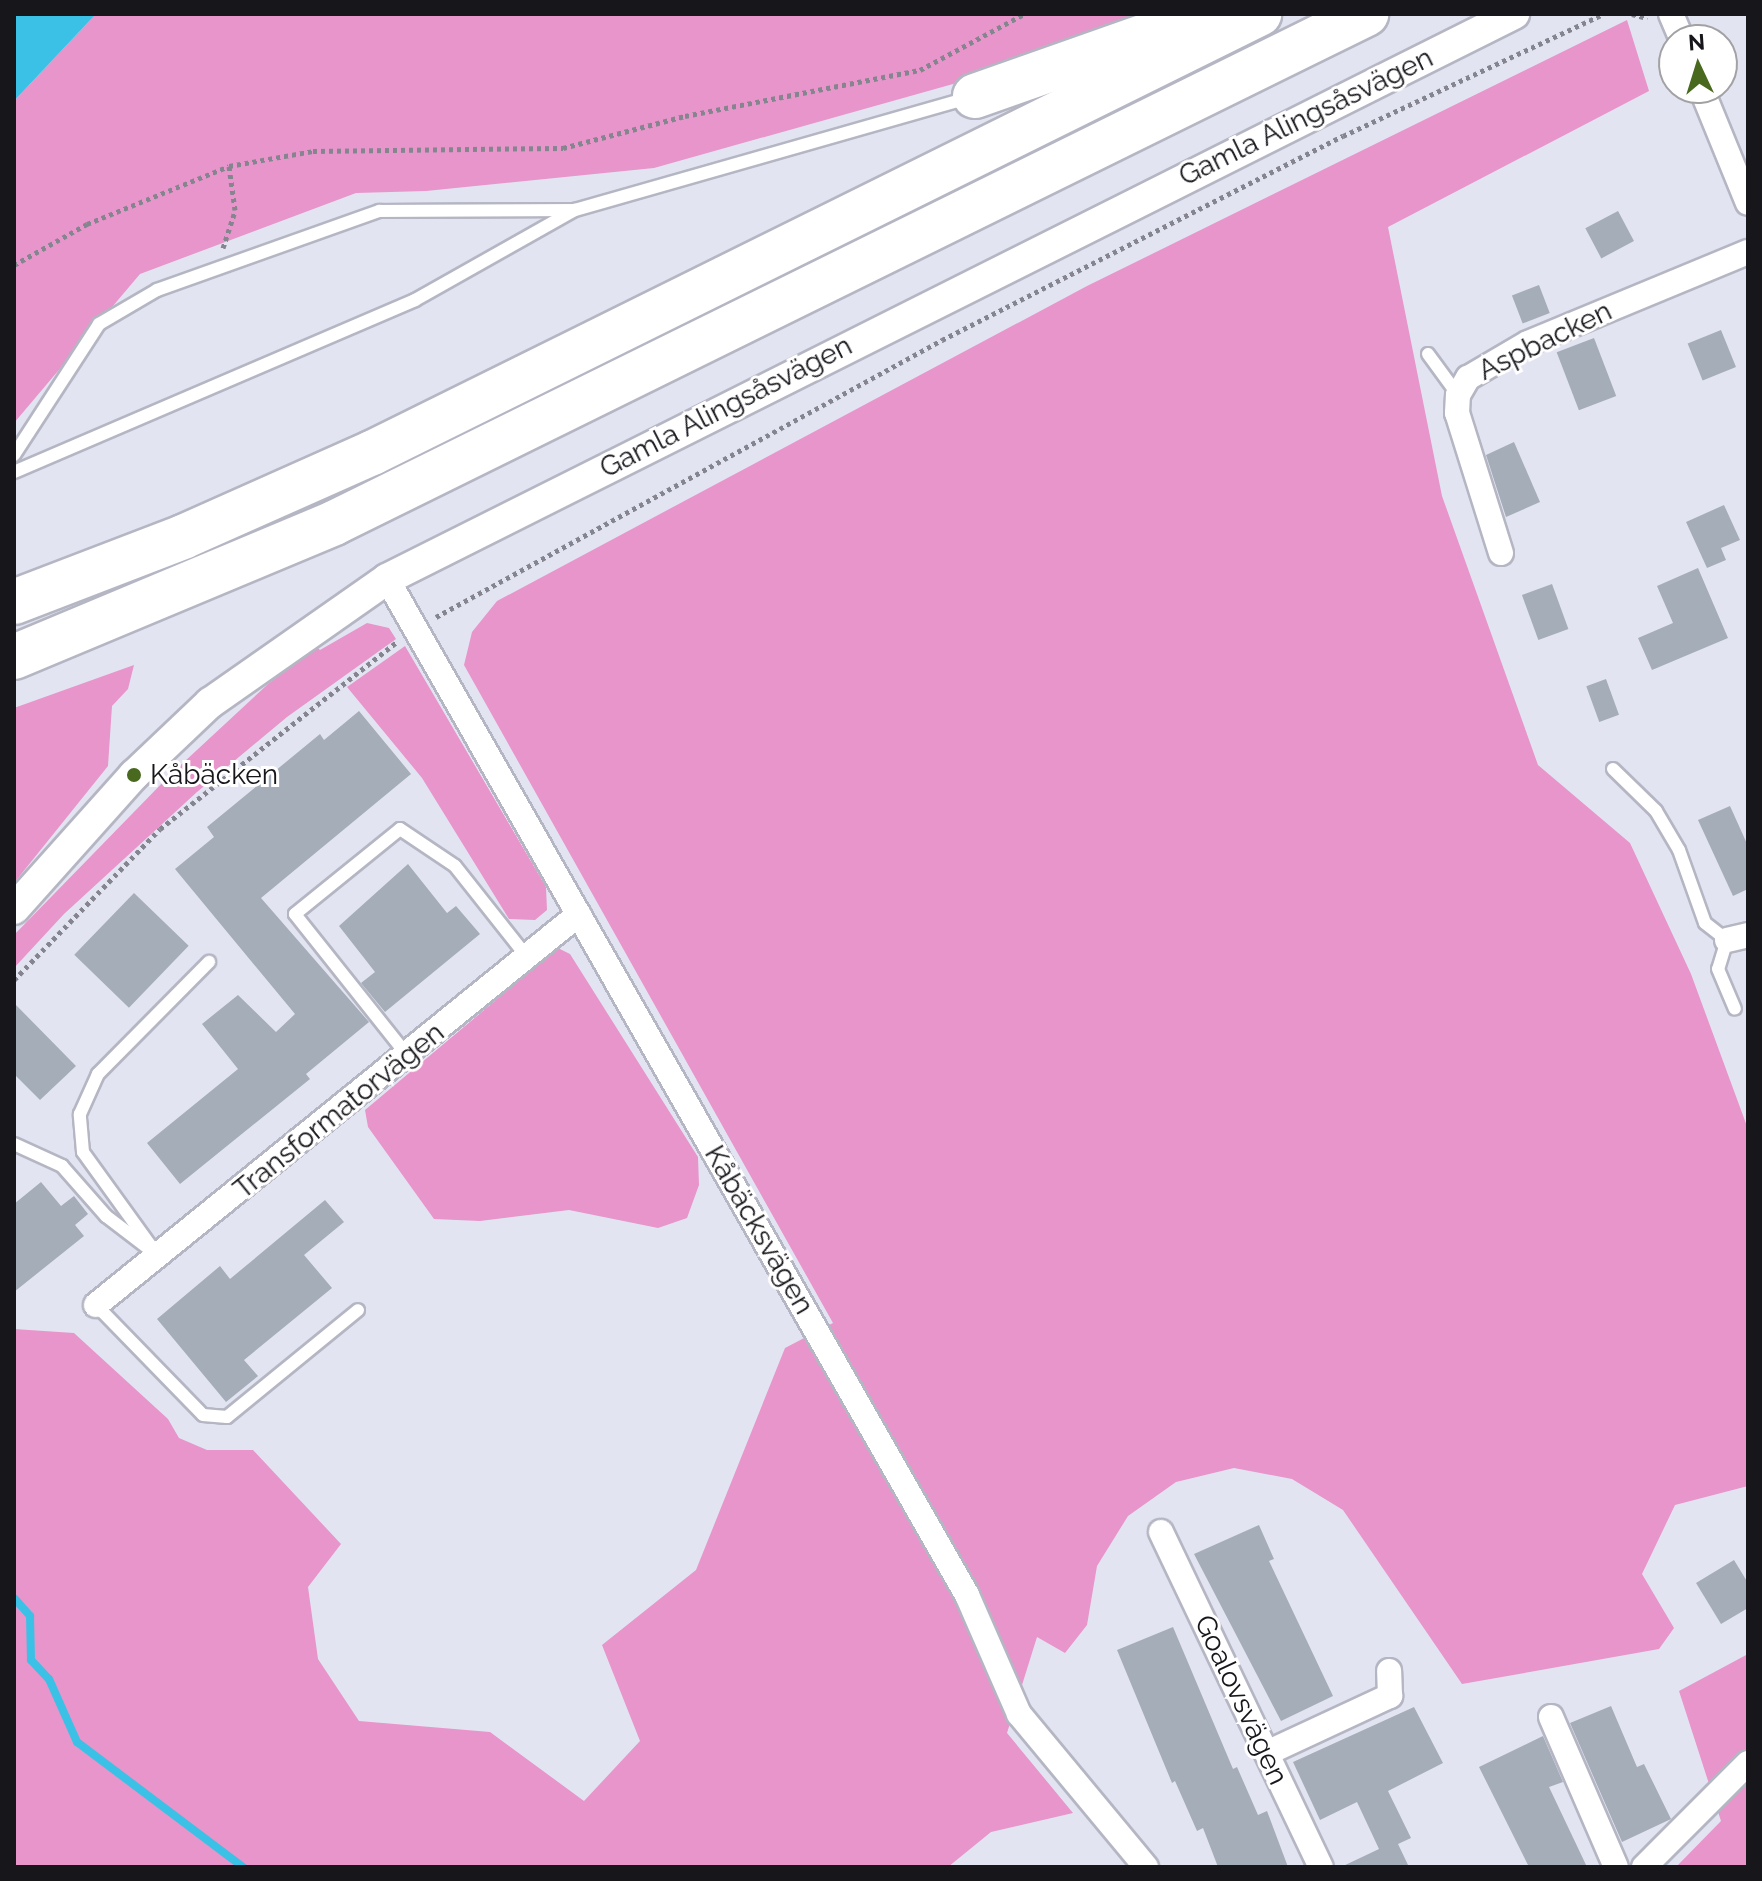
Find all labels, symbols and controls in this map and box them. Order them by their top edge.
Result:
north arrow [1658,24,1738,104]
text: N [1687,28,1706,56]
street label: Gamla Alingsåsvägen [1173,41,1439,193]
street label: Aspbacken [1473,294,1617,388]
street label: Gamla Alingsåsvägen [594,329,858,485]
place label: Kåbäcken [150,758,278,792]
marker: Kåbäcken [125,766,143,784]
street label: Transformatorvägen [227,1016,451,1206]
street label: Kåbäcksvägen [697,1140,821,1320]
street label: Goalovsvägen [1187,1610,1295,1790]

